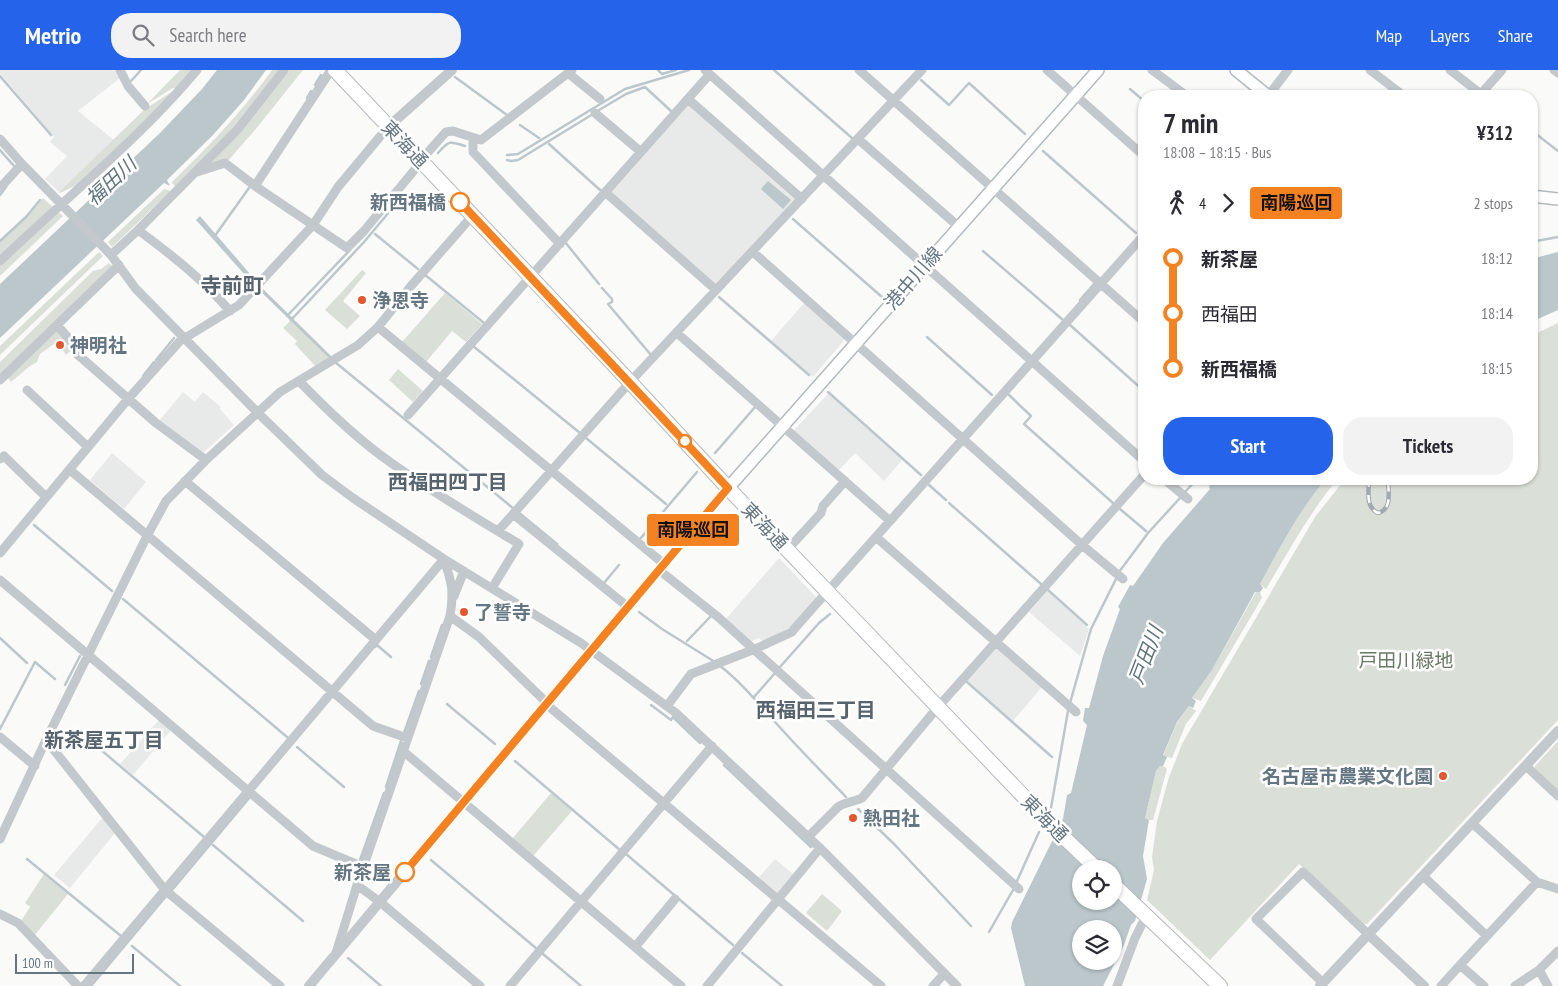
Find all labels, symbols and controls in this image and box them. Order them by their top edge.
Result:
search box [111,13,461,58]
text: Metrio [25,20,81,51]
icon: search [129,21,157,49]
text: Search here [169,23,247,47]
text: Map [1376,24,1402,47]
text: Layers [1430,24,1470,47]
text: Share [1498,24,1533,47]
text: 7 min [1163,104,1218,141]
street label: 東海通 [377,115,433,173]
text: ¥312 [1477,121,1513,145]
text: 18:08 – 18:15 · Bus [1163,142,1271,162]
water label: 福田川 [80,150,143,211]
icon: walk [1163,189,1191,217]
icon: forward [1214,189,1242,217]
place label: 新西福橋 [370,190,446,214]
text: 南陽巡回 [1260,191,1332,214]
marker: 新西福橋 [450,192,470,212]
text: 4 [1199,193,1206,213]
text: 2 stops [1473,193,1513,213]
street label: 港中川線 [879,241,947,315]
text: 新茶屋 [1201,247,1258,271]
text: 18:12 [1481,248,1513,268]
district label: 寺前町 [201,272,264,299]
place label: 浄恩寺 [372,288,429,312]
marker: 浄恩寺 [356,294,368,306]
text: 西福田 [1201,302,1258,326]
text: 18:14 [1481,303,1513,323]
place label: 神明社 [70,333,127,357]
marker: 神明社 [54,339,66,351]
text: 新西福橋 [1201,357,1277,381]
text: 18:15 [1481,358,1513,378]
button: Start [1163,417,1333,475]
button: Tickets [1343,417,1513,475]
unlabelled marker [678,434,692,448]
district label: 西福田四丁目 [388,469,508,495]
street label: 東海通 [737,497,793,555]
line badge: 南陽巡回 [658,514,728,546]
text: 南陽巡回 [657,518,729,541]
place label: 了誓寺 [474,600,531,624]
marker: 了誓寺 [458,606,470,618]
water label: 戸田川 [1123,620,1170,688]
park label: 戸田川緑地 [1358,648,1454,672]
district label: 西福田三丁目 [756,697,876,723]
district label: 新茶屋五丁目 [44,727,164,753]
place label: 名古屋市農業文化園 [1262,764,1433,788]
marker: 名古屋市農業文化園 [1437,770,1449,782]
street label: 東海通 [1016,789,1074,847]
place label: 熱田社 [863,806,920,830]
marker: 熱田社 [847,812,859,824]
place label: 新茶屋 [334,860,391,884]
map controls [1072,860,1122,970]
button: locate [1072,860,1122,910]
marker: 新茶屋 [395,862,415,882]
button: layers [1072,920,1122,970]
scale bar [15,951,134,974]
text: 100 m [22,954,53,972]

